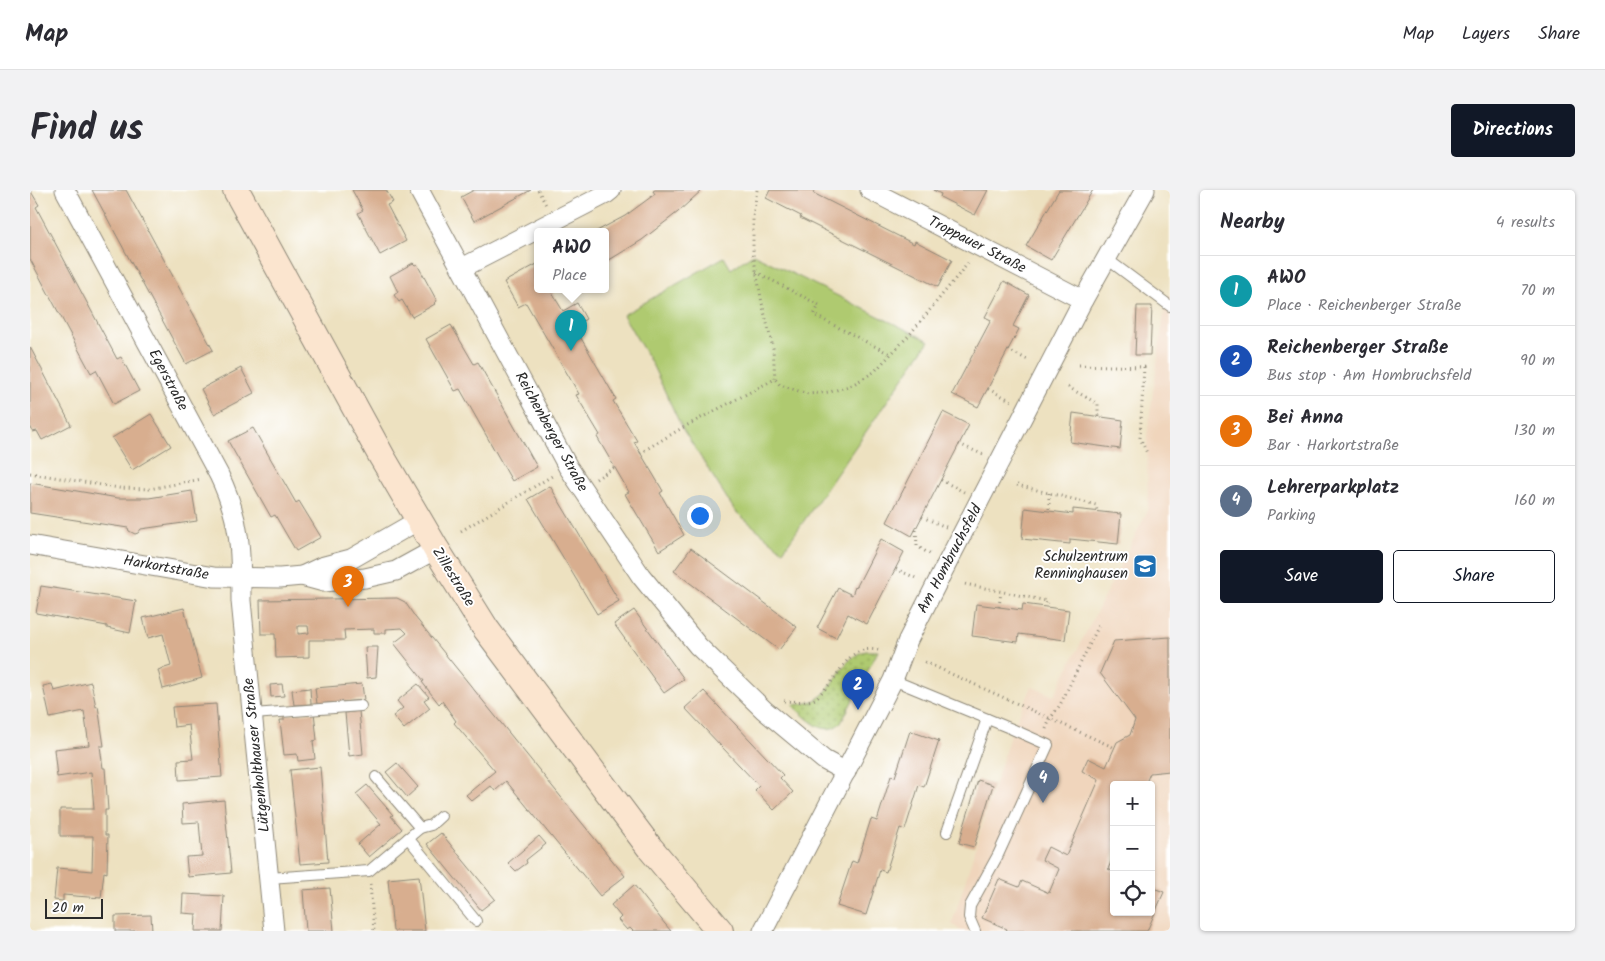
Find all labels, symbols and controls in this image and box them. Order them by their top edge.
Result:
text: Map [25,15,68,54]
text: Map [1403,20,1434,49]
text: Layers [1462,20,1510,49]
text: Share [1538,20,1580,49]
text: Find us [30,102,143,158]
button: Directions [1451,104,1575,157]
text: Nearby [1220,206,1285,239]
street label: Troppauer Straße [924,210,1031,280]
text: 4 results [1496,210,1555,235]
popup [534,228,609,293]
text: AWO [552,233,591,263]
text: Place [552,263,587,288]
text: AWO [1267,263,1306,293]
text: 1 [1234,278,1238,303]
text: 70 m [1520,278,1555,303]
text: Place · Reichenberger Straße [1267,293,1461,318]
pin: 1 [555,310,587,351]
text: Reichenberger Straße [1267,333,1448,363]
street label: Egerstraße [142,345,195,416]
text: 2 [1231,348,1241,373]
text: 90 m [1520,348,1555,373]
text: Bus stop · Am Hombruchsfeld [1267,363,1471,388]
street label: Reichenberger Straße [508,367,594,497]
text: Bei Anna [1267,403,1343,433]
text: 3 [1232,418,1240,443]
text: 130 m [1514,418,1555,443]
text: Bar · Harkortstraße [1267,433,1399,458]
text: Lehrerparkplatz [1267,473,1399,503]
text: 4 [1232,488,1240,513]
text: 160 m [1514,488,1555,513]
street label: Am Hombruchsfeld [911,500,989,618]
your location [687,503,713,529]
text: Parking [1267,503,1316,528]
street label: Zillestraße [425,542,481,612]
place label: Schulzentrum Renninghausen [1034,545,1128,586]
street label: Harkortstraße [121,549,211,587]
button: Save [1220,550,1383,603]
button: Share [1393,550,1555,603]
school or university icon: Schulzentrum Renninghausen [1132,553,1158,579]
pin: 3 [332,566,364,607]
pin: 2 [842,669,874,710]
street label: Lütgenholthauser Straße [237,676,277,833]
pin: 4 [1027,762,1059,803]
map controls [1110,781,1155,916]
button: + [1110,781,1155,826]
button: − [1110,826,1155,871]
button: locate [1110,871,1155,916]
scale bar [45,896,102,919]
text: 20 m [52,897,84,919]

